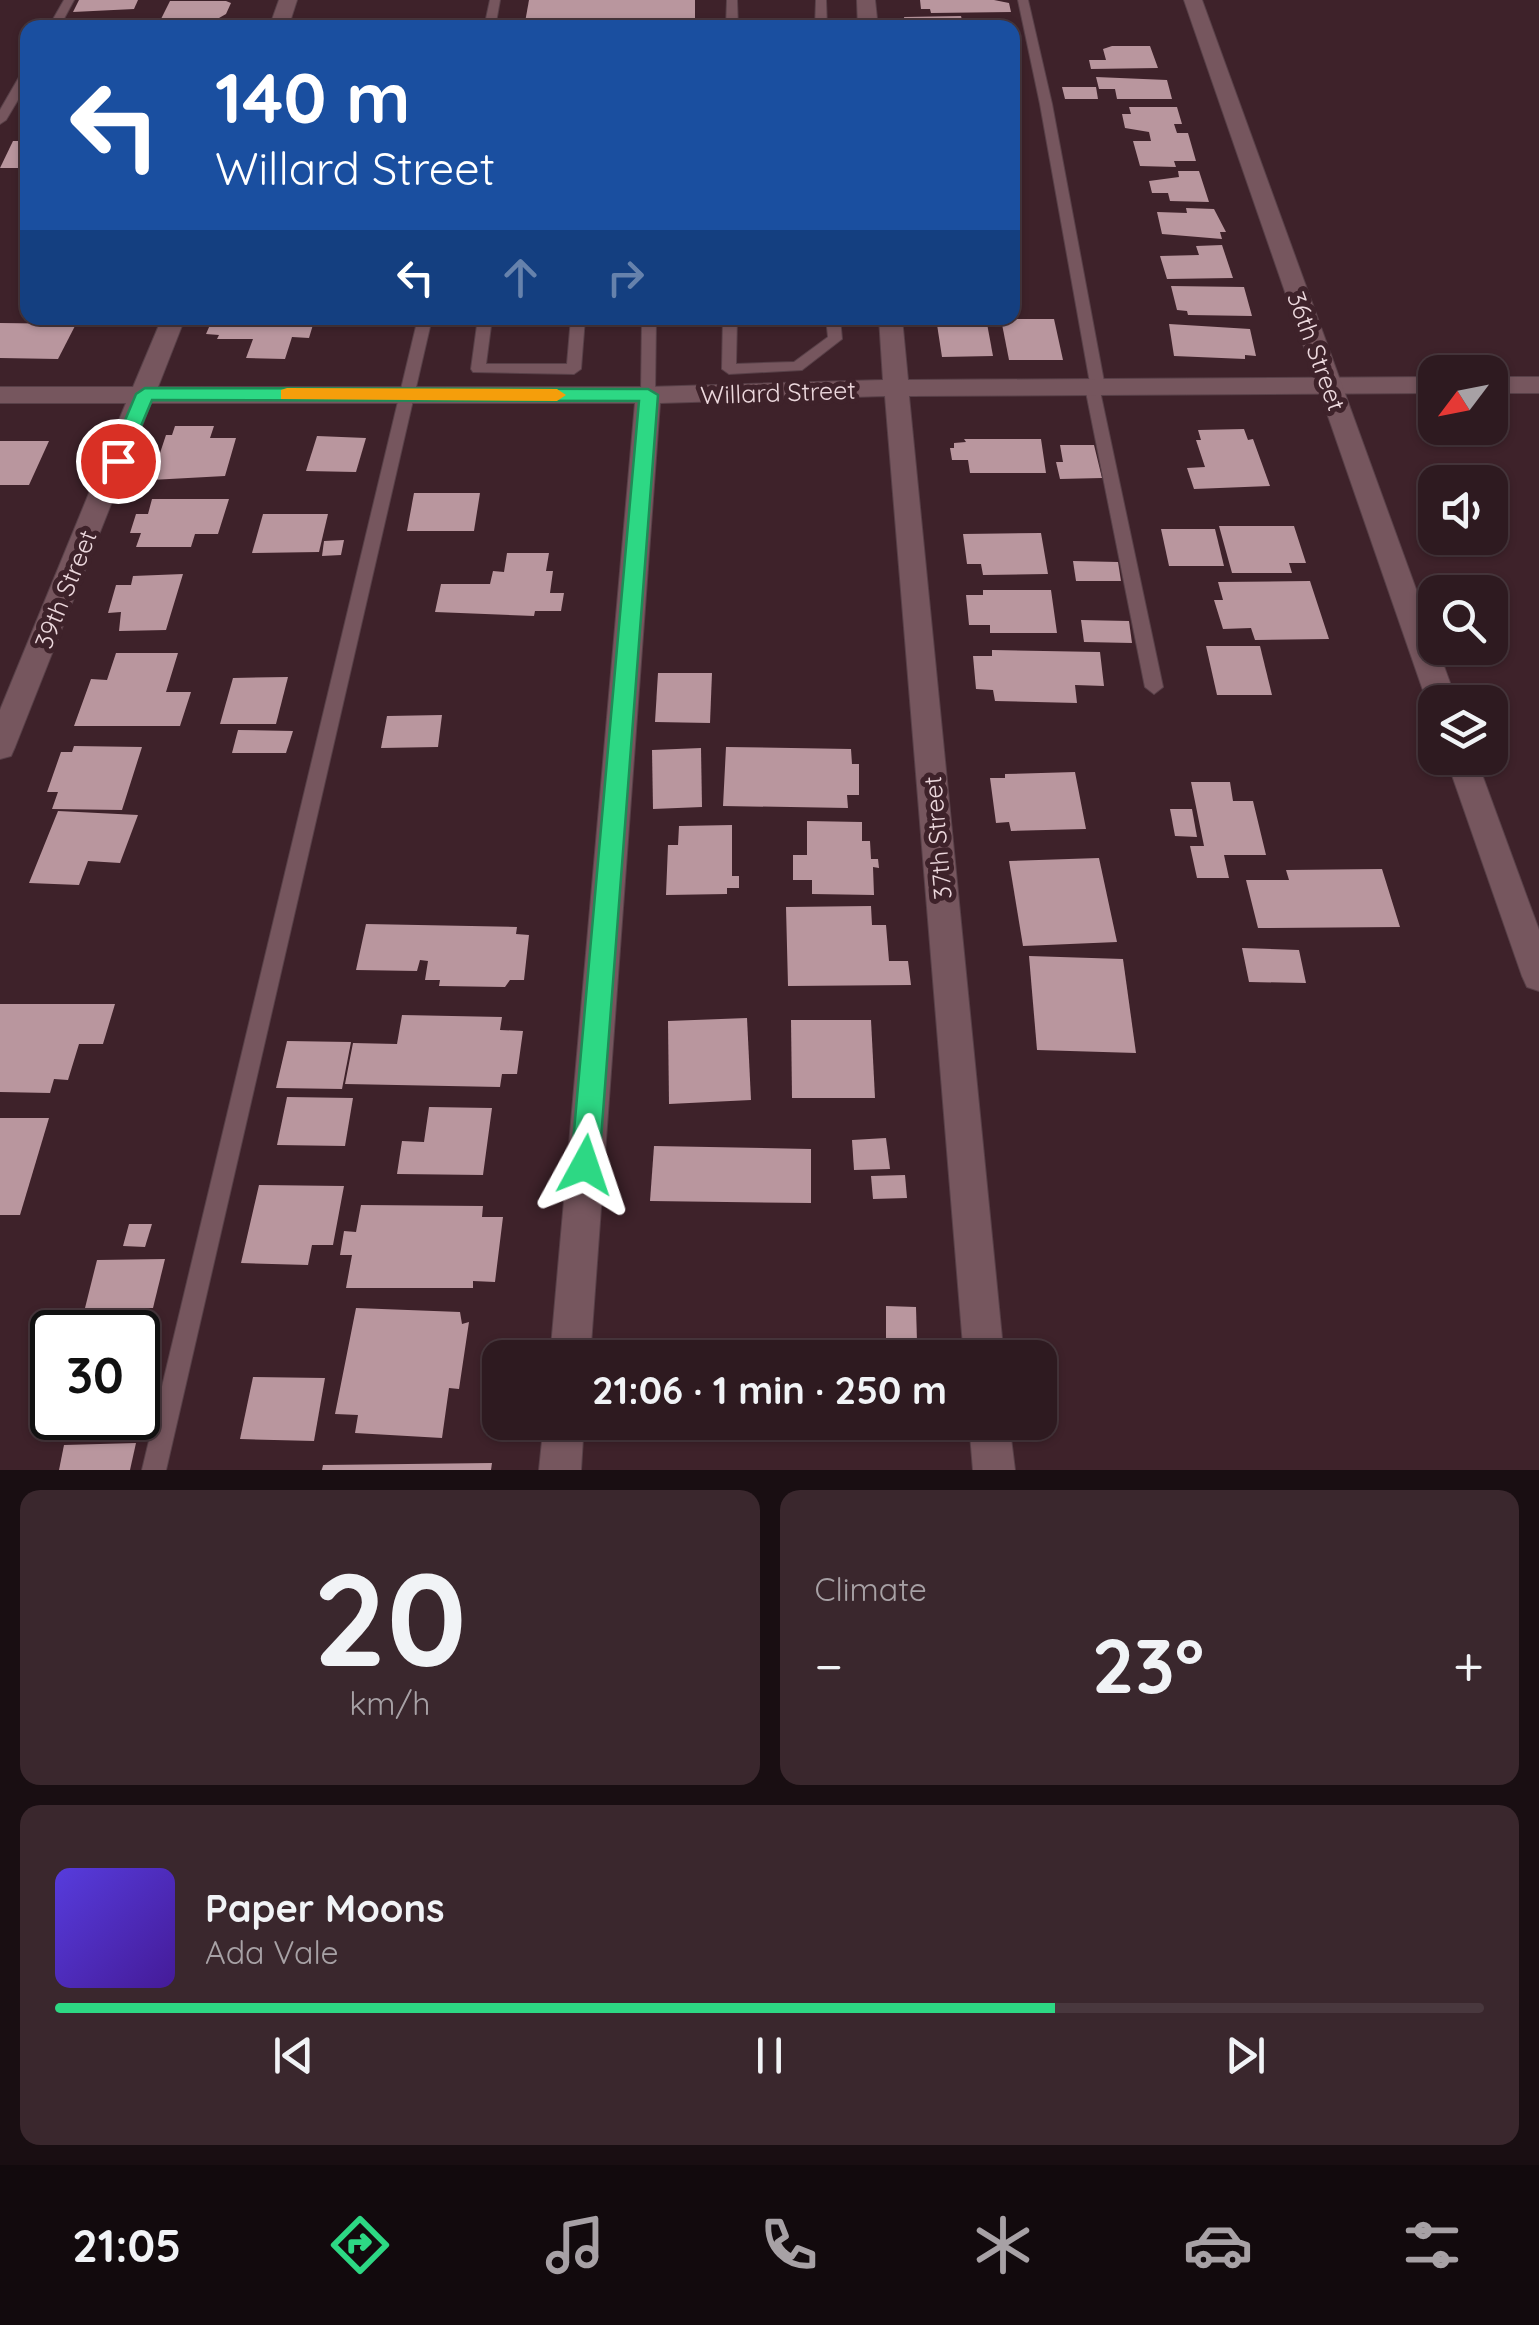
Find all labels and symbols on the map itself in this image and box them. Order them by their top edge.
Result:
street label: 36th Street [1281,287,1353,415]
north arrow [1418,355,1508,445]
street label: Willard Street [700,374,856,410]
pin [76,419,161,504]
street label: 39th Street [27,525,103,653]
street label: 37th Street [916,775,958,901]
position arrow [533,1113,637,1217]
speed limit sign: 30 [30,1310,160,1440]

